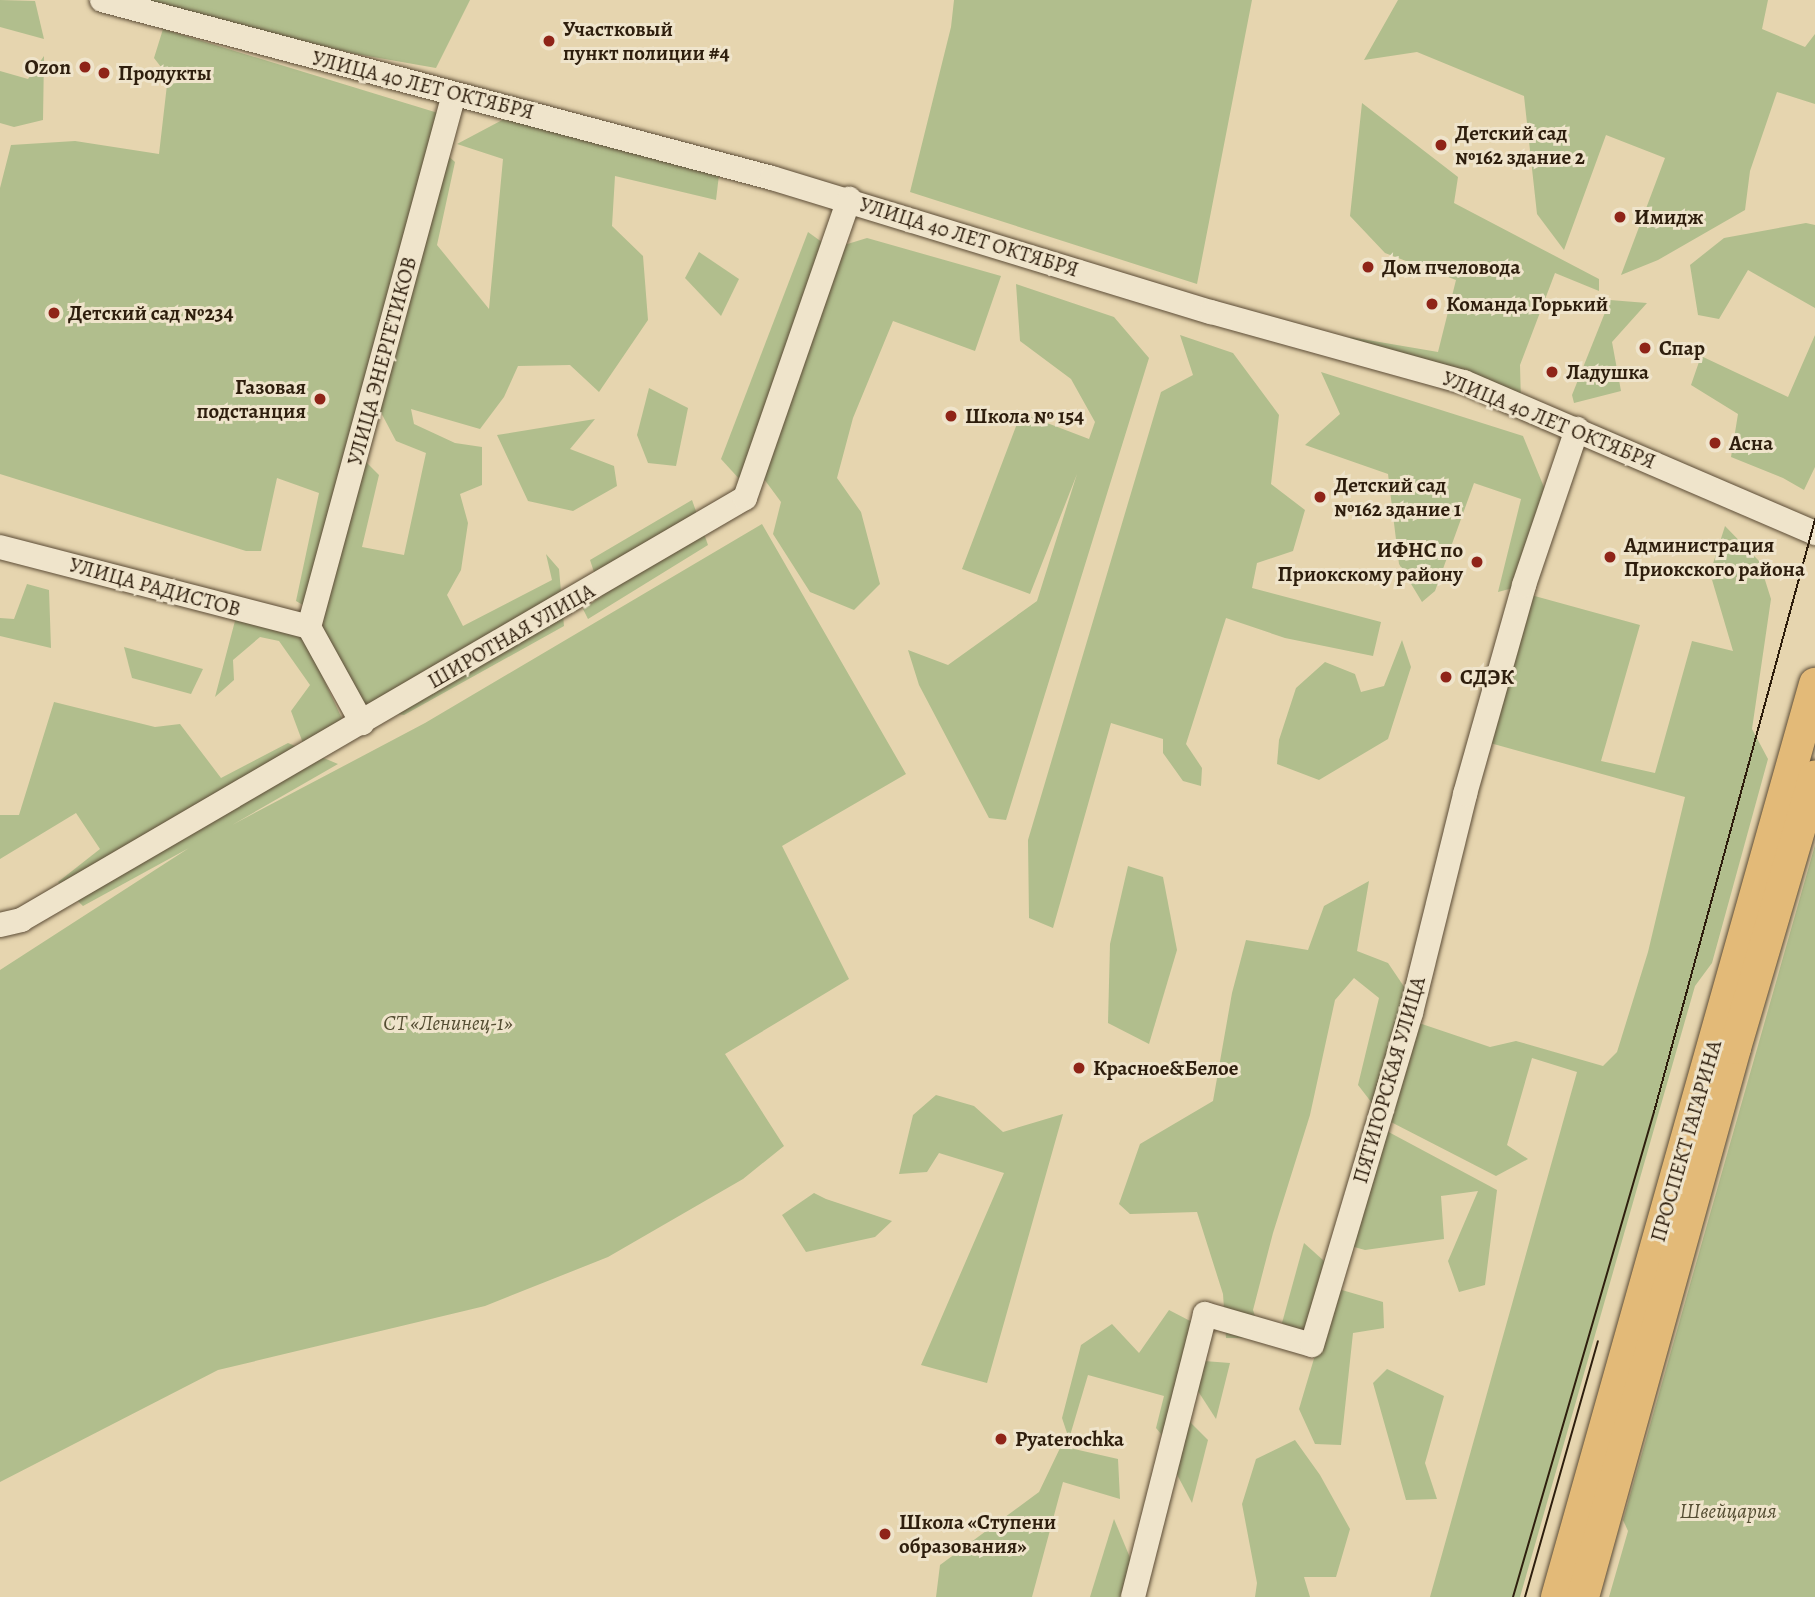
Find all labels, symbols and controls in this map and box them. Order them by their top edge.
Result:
place label: Участковый пункт полиции #4 [563,16,730,66]
marker: Участковый пункт полиции #4 [541,33,557,49]
street label: УЛИЦА 40 ЛЕТ ОКТЯБРЯ [309,45,537,125]
place label: Ozon [25,54,71,80]
marker: Ozon [77,59,93,75]
place label: Продукты [118,60,212,86]
marker: Продукты [96,65,112,81]
place label: Детский сад №162 здание 2 [1455,120,1585,170]
marker: Детский сад №162 здание 2 [1433,137,1449,153]
street label: УЛИЦА 40 ЛЕТ ОКТЯБРЯ [856,192,1082,282]
place label: Имидж [1634,204,1703,230]
marker: Имидж [1612,209,1628,225]
street label: УЛИЦА ЭНЕРГЕТИКОВ [342,254,422,468]
place label: Дом пчеловода [1382,254,1520,280]
marker: Дом пчеловода [1360,259,1376,275]
place label: Команда Горький [1446,291,1608,317]
marker: Команда Горький [1424,296,1440,312]
place label: Детский сад №234 [68,300,234,326]
marker: Детский сад №234 [46,305,62,321]
place label: Спар [1659,335,1705,361]
marker: Спар [1637,340,1653,356]
place label: Ладушка [1566,359,1649,385]
marker: Ладушка [1544,364,1560,380]
street label: УЛИЦА 40 ЛЕТ ОКТЯБРЯ [1439,366,1659,474]
place label: Газовая подстанция [196,374,306,424]
marker: Газовая подстанция [312,391,328,407]
place label: Школа № 154 [965,403,1084,429]
marker: Школа № 154 [943,408,959,424]
place label: Асна [1729,430,1773,456]
marker: Асна [1707,435,1723,451]
place label: Детский сад №162 здание 1 [1334,472,1461,522]
marker: Детский сад №162 здание 1 [1312,489,1328,505]
place label: Администрация Приокского района [1624,532,1805,582]
place label: ИФНС по Приокскому району [1277,537,1463,587]
marker: Администрация Приокского района [1602,549,1618,565]
street label: УЛИЦА РАДИСТОВ [66,552,244,622]
marker: ИФНС по Приокскому району [1469,554,1485,570]
street label: ШИРОТНАЯ УЛИЦА [423,578,599,694]
place label: СДЭК [1460,664,1514,690]
marker: СДЭК [1438,669,1454,685]
street label: ПЯТИГОРСКАЯ УЛИЦА [1347,974,1431,1186]
park label: СТ «Ленинец-1» [383,1010,513,1036]
street label: ПРОСПЕКТ ГАГАРИНА [1645,1037,1727,1245]
place label: Красное&Белое [1093,1055,1238,1081]
marker: Красное&Белое [1071,1060,1087,1076]
place label: Pyaterochka [1015,1426,1124,1452]
marker: Pyaterochka [993,1431,1009,1447]
park label: Швейцария [1679,1498,1777,1524]
place label: Школа «Ступени образования» [899,1509,1056,1559]
marker: Школа «Ступени образования» [877,1526,893,1542]

